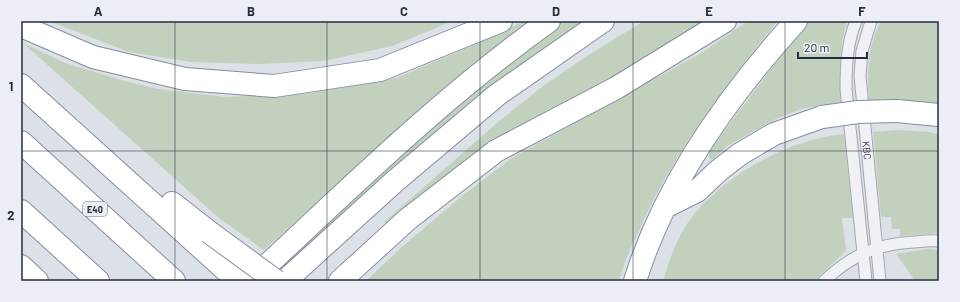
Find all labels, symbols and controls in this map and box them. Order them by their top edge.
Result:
text: A [94,3,103,19]
text: B [247,3,255,19]
text: C [400,3,408,19]
text: D [552,3,560,19]
text: E [705,3,713,19]
text: F [858,3,866,19]
scale bar [798,34,867,60]
text: 20 m [804,40,830,54]
text: 1 [9,78,13,94]
street label: KBC [860,140,874,160]
road number: E40 [83,202,107,216]
text: 2 [7,207,15,223]

